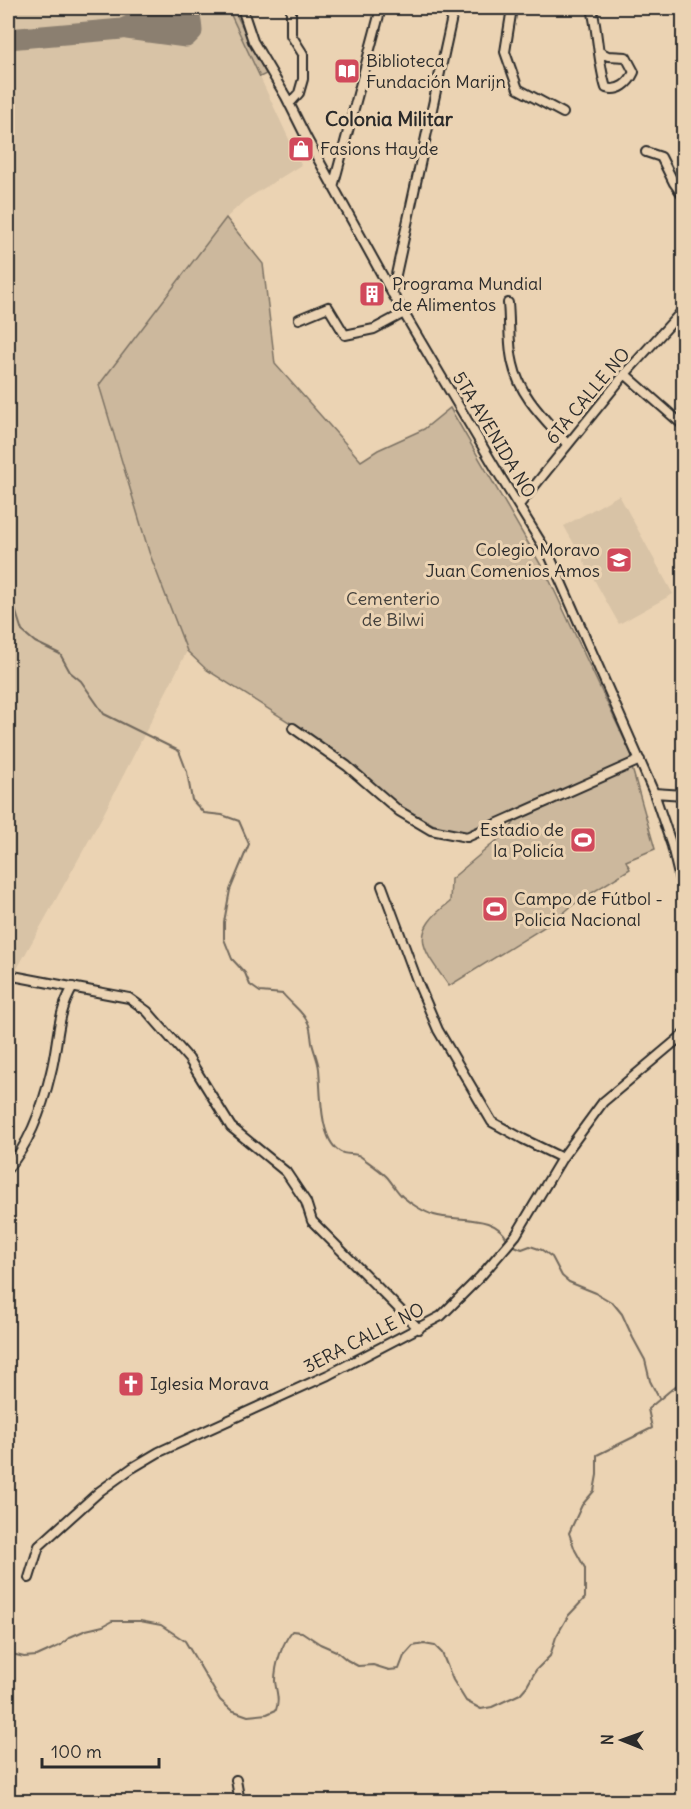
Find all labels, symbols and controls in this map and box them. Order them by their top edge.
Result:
place label: Biblioteca Fundación Marijn [366,49,506,93]
library icon: Biblioteca Fundación Marijn [332,56,362,86]
district label: Colonia Militar [325,106,454,131]
shop icon: Fasions Hayde [286,134,316,164]
place label: Fasions Hayde [320,137,438,160]
place label: Programa Mundial de Alimentos [392,272,542,316]
building icon: Programa Mundial de Alimentos [357,279,387,309]
street label: 6TA CALLE NO [541,343,635,449]
street label: 5TA AVENIDA NO [448,368,541,502]
place label: Colegio Moravo Juan Comenios Amos [425,538,600,582]
school or university icon: Colegio Moravo Juan Comenios Amos [604,545,634,575]
park label: Cementerio de Bilwi [346,587,440,631]
place label: Estadio de la Policía [480,818,564,862]
sports icon: Estadio de la Policía [568,825,598,855]
place label: Campo de Fútbol - Policia Nacional [514,887,663,931]
sports icon: Campo de Fútbol - Policia Nacional [480,894,510,924]
street label: 3ERA CALLE NO [300,1297,428,1378]
church icon: Iglesia Morava [116,1369,146,1399]
place label: Iglesia Morava [150,1372,269,1395]
north arrow [592,1710,652,1770]
scale bar [42,1731,159,1769]
text: N [597,1734,617,1745]
text: 100 m [51,1740,102,1763]

